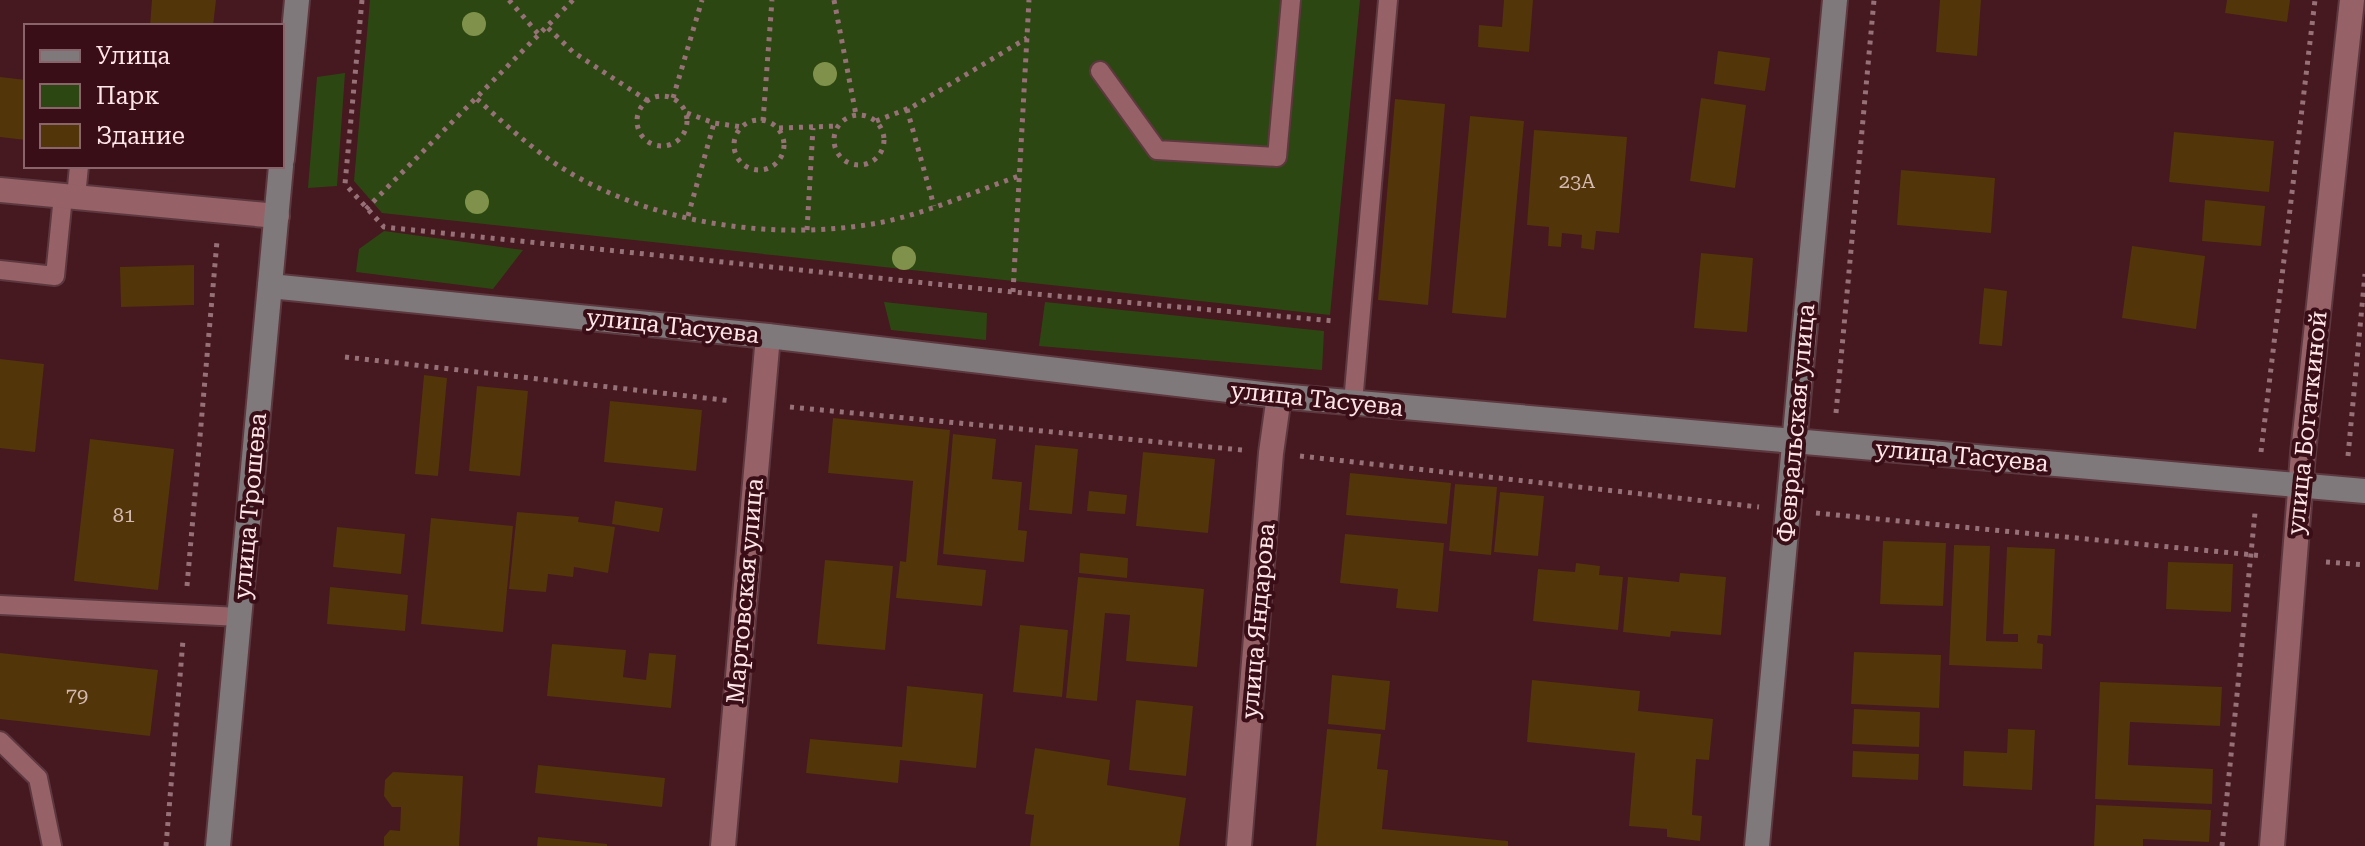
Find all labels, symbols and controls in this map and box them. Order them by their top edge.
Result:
legend [24,24,284,168]
text: Улица [96,42,170,70]
text: Парк [96,82,159,110]
text: Здание [96,122,185,150]
house number: 23А [1559,169,1595,193]
street label: улица Тасуева [585,303,761,349]
street label: Февральская улица [1772,303,1820,543]
street label: улица Богаткиной [2281,310,2333,536]
street label: улица Тасуева [1229,376,1405,422]
street label: улица Трошева [228,412,272,600]
street label: улица Тасуева [1874,434,2050,478]
street label: Мартовская улица [721,477,769,705]
house number: 81 [113,503,135,527]
street label: улица Яндарова [1235,522,1281,720]
house number: 79 [66,683,88,707]

